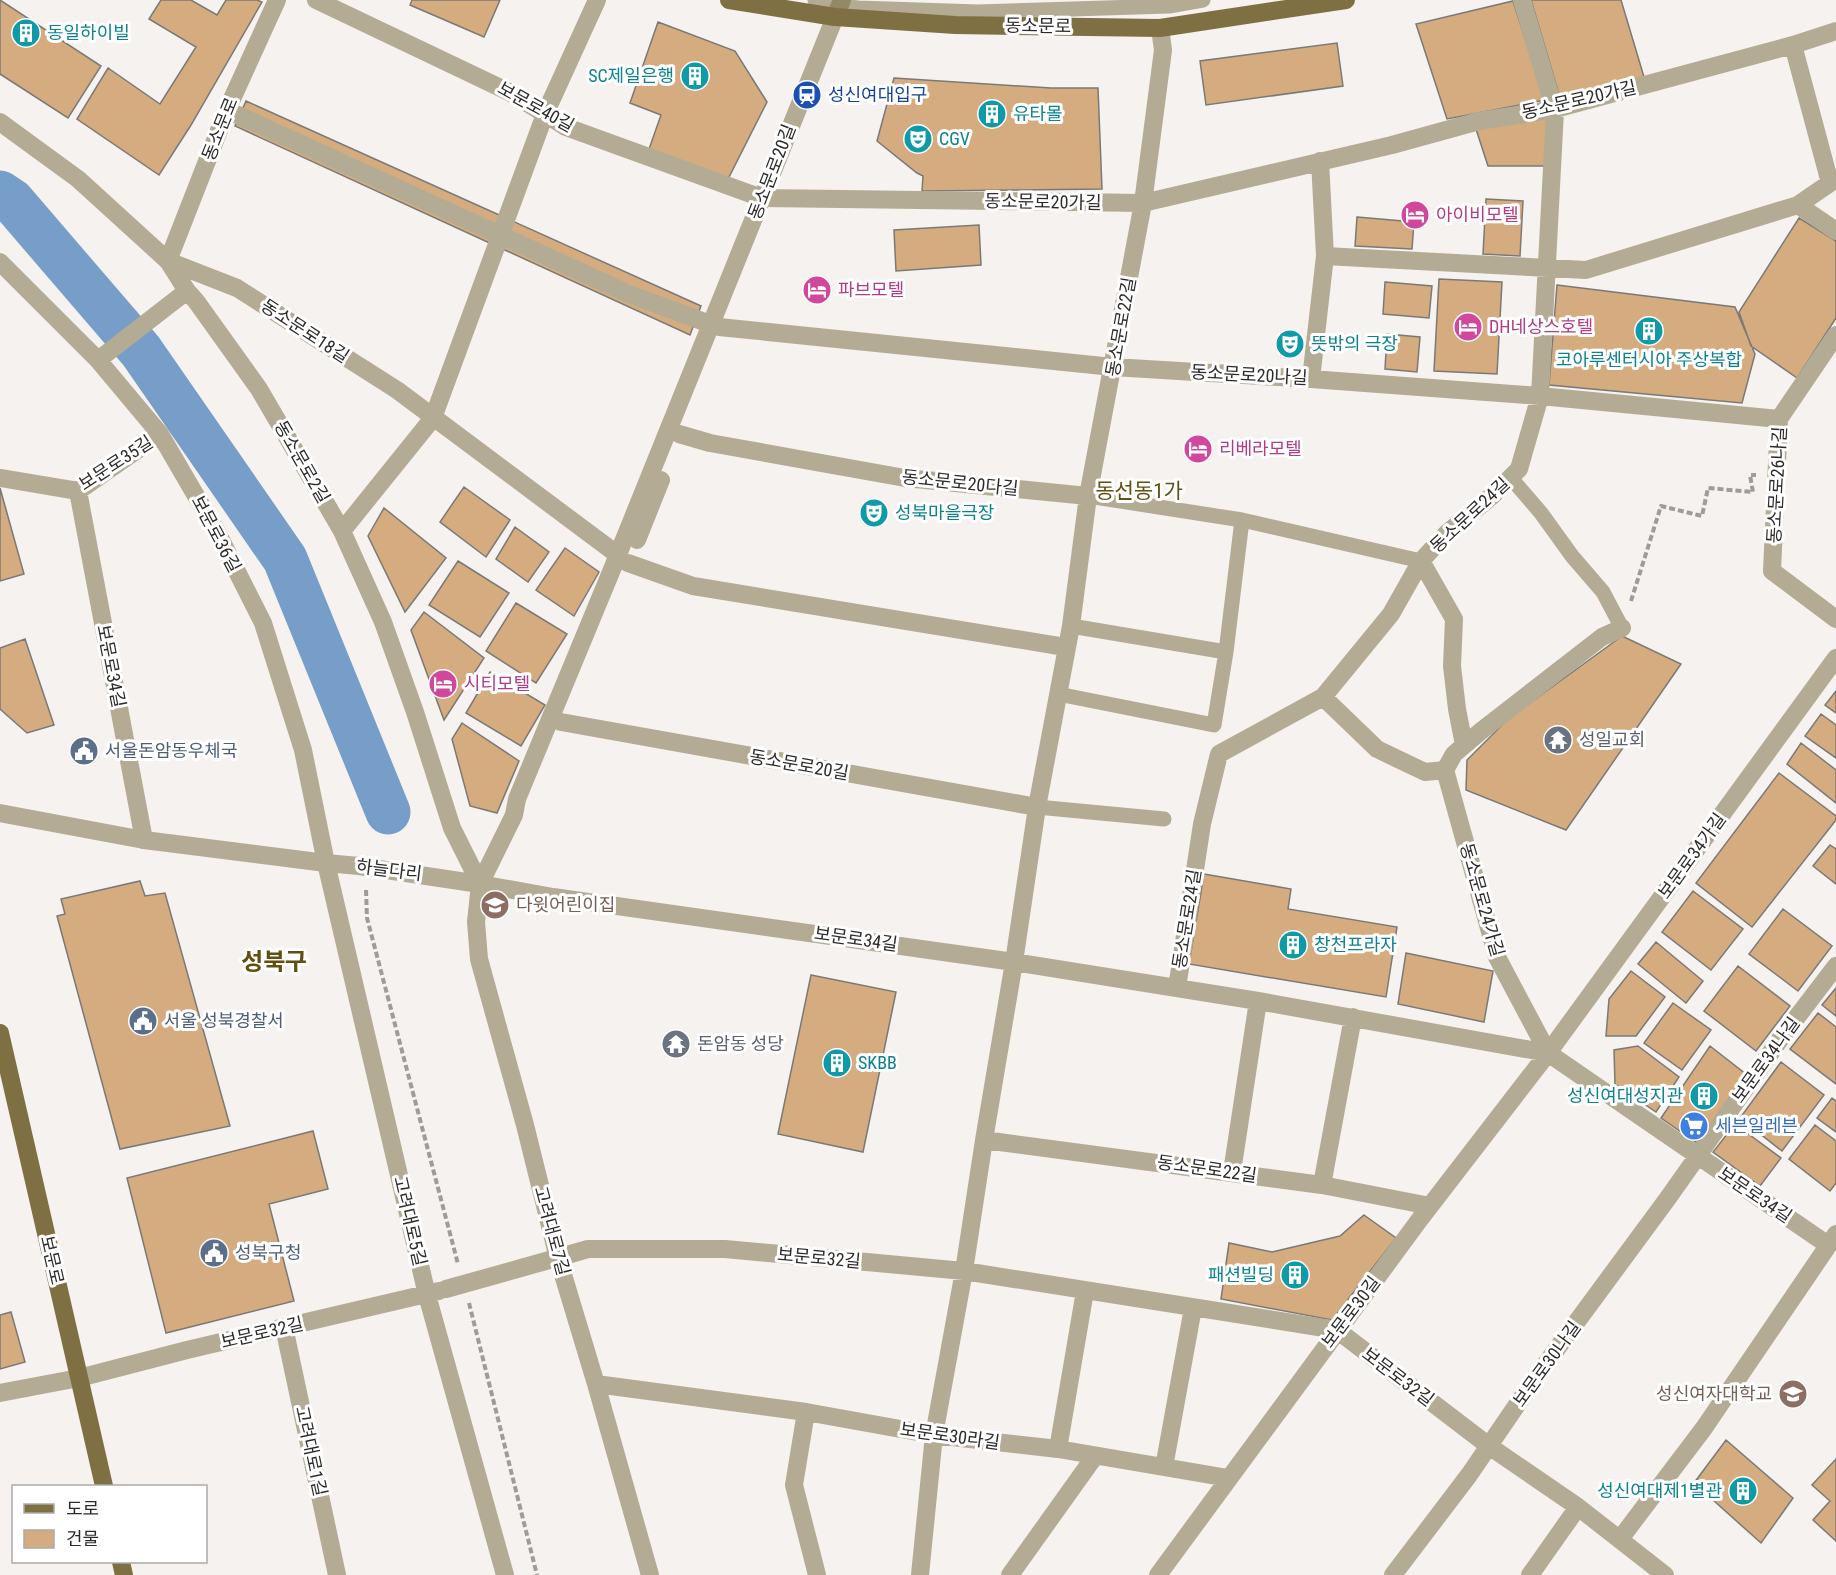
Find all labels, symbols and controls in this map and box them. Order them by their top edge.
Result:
street label: 동소문로 [1005,14,1071,37]
building icon: 동일하이빌 [10,17,42,49]
place label: 동일하이빌 [47,22,130,43]
building icon: SC제일은행 [679,60,711,92]
place label: SC제일은행 [588,65,674,86]
street label: 동소문로20가길 [1519,76,1638,123]
street label: 보문로40길 [494,77,578,136]
station icon: 성신여대입구 [791,79,823,111]
place label: 성신여대입구 [828,84,927,105]
street label: 동소문로 [197,94,242,163]
building icon: 유타몰 [976,98,1008,130]
place label: 유타몰 [1013,103,1063,124]
street label: 동소문로20길 [744,121,799,223]
theatre icon: CGV [902,123,934,155]
place label: CGV [939,128,970,149]
street label: 동소문로20가길 [984,190,1102,213]
hotel icon: 아이비모텔 [1399,199,1431,231]
place label: 아이비모텔 [1436,204,1519,225]
hotel icon: 파브모텔 [801,274,833,306]
street label: 동소문로22길 [1101,276,1140,378]
place label: 파브모텔 [838,279,904,300]
street label: 동소문로18길 [257,294,353,367]
hotel icon: DH네상스호텔 [1452,311,1484,343]
building icon: 코아루센터시아 주상복합 [1633,315,1665,347]
place label: DH네상스호텔 [1489,316,1593,337]
theatre icon: 뜻밖의 극장 [1274,328,1306,360]
place label: 뜻밖의 극장 [1311,333,1398,354]
place label: 코아루센터시아 주상복합 [1556,349,1742,370]
street label: 동소문로20나길 [1190,361,1308,388]
street label: 동소문로2길 [270,417,334,507]
street label: 동소문로26나길 [1763,426,1790,544]
street label: 보문로35길 [75,431,157,494]
hotel icon: 리베라모텔 [1182,433,1214,465]
place label: 리베라모텔 [1219,438,1302,459]
street label: 동소문로20다길 [901,466,1019,499]
street label: 동소문로24길 [1426,473,1514,557]
district label: 동선동1가 [1095,479,1183,503]
street label: 보문로36길 [187,492,245,576]
theatre icon: 성북마을극장 [858,497,890,529]
place label: 성북마을극장 [895,502,994,523]
street label: 보문로34길 [93,623,130,709]
hotel icon: 시티모텔 [427,668,459,700]
place label: 시티모텔 [464,673,530,694]
temple icon: 성일교회 [1542,724,1574,756]
place label: 성일교회 [1579,729,1645,750]
public building icon: 서울돈암동우체국 [68,735,100,767]
place label: 서울돈암동우체국 [105,740,237,761]
street label: 동소문로20길 [748,745,850,784]
street label: 보문로34가길 [1654,809,1730,903]
street label: 동소문로24가길 [1456,841,1509,959]
street label: 하늘다리 [355,855,423,884]
street label: 동소문로24길 [1168,868,1205,970]
school or university icon: 다윗어린이집 [479,889,511,921]
place label: 다윗어린이집 [516,894,615,915]
street label: 보문로34길 [813,922,899,955]
building icon: 창천프라자 [1277,929,1309,961]
place label: 창천프라자 [1314,934,1397,955]
district label: 성북구 [241,948,307,976]
public building icon: 서울 성북경찰서 [127,1005,159,1037]
place label: 서울 성북경찰서 [164,1010,284,1031]
street label: 보문로34나길 [1728,1013,1804,1107]
temple icon: 돈암동 성당 [660,1028,692,1060]
place label: 돈암동 성당 [697,1033,784,1054]
building icon: SKBB [821,1047,853,1079]
place label: SKBB [858,1052,897,1073]
building icon: 성신여대성지관 [1688,1080,1720,1112]
place label: 성신여대성지관 [1567,1085,1683,1106]
supermarket icon: 세븐일레븐 [1678,1110,1710,1142]
place label: 세븐일레븐 [1715,1115,1798,1136]
street label: 동소문로22길 [1156,1151,1258,1186]
street label: 보문로34길 [1715,1162,1796,1227]
street label: 고려대로5길 [390,1174,431,1268]
street label: 고려대로7길 [530,1184,574,1278]
street label: 보문로 [37,1233,68,1286]
public building icon: 성북구청 [198,1237,230,1269]
place label: 성북구청 [235,1242,301,1263]
street label: 보문로32길 [776,1243,862,1272]
building icon: 패션빌딩 [1279,1259,1311,1291]
place label: 패션빌딩 [1208,1264,1274,1285]
street label: 보문로30길 [1317,1272,1384,1352]
street label: 보문로32길 [219,1313,305,1352]
street label: 보문로30나길 [1509,1317,1585,1411]
street label: 보문로32길 [1358,1343,1438,1410]
school or university icon: 성신여자대학교 [1777,1378,1809,1410]
place label: 성신여자대학교 [1656,1383,1772,1404]
street label: 고려대로1길 [292,1404,331,1498]
street label: 보문로30라길 [899,1418,1001,1453]
building icon: 성신여대제1별관 [1727,1475,1759,1507]
place label: 성신여대제1별관 [1597,1480,1722,1501]
legend [12,1485,207,1563]
text: 도로 [66,1498,99,1519]
text: 건물 [66,1528,99,1549]

